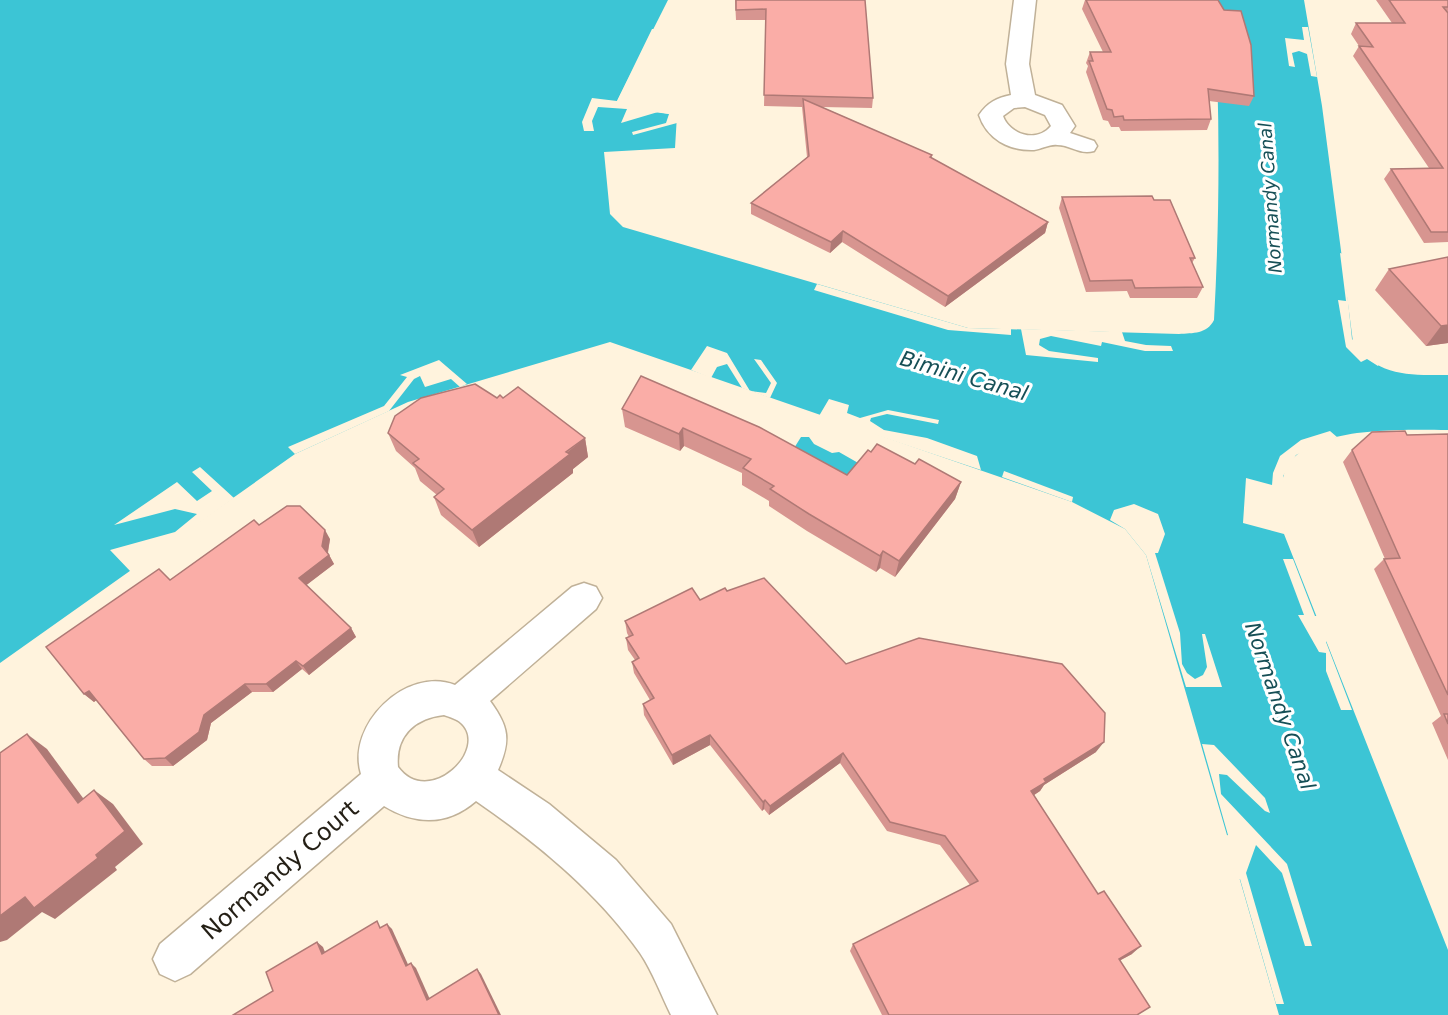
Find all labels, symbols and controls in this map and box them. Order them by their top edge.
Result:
water label: Normandy Canal [1254,122,1286,274]
water label: Bimini Canal [897,346,1031,406]
water label: Normandy Canal [1240,619,1320,793]
street label: Normandy Court [196,794,364,946]

